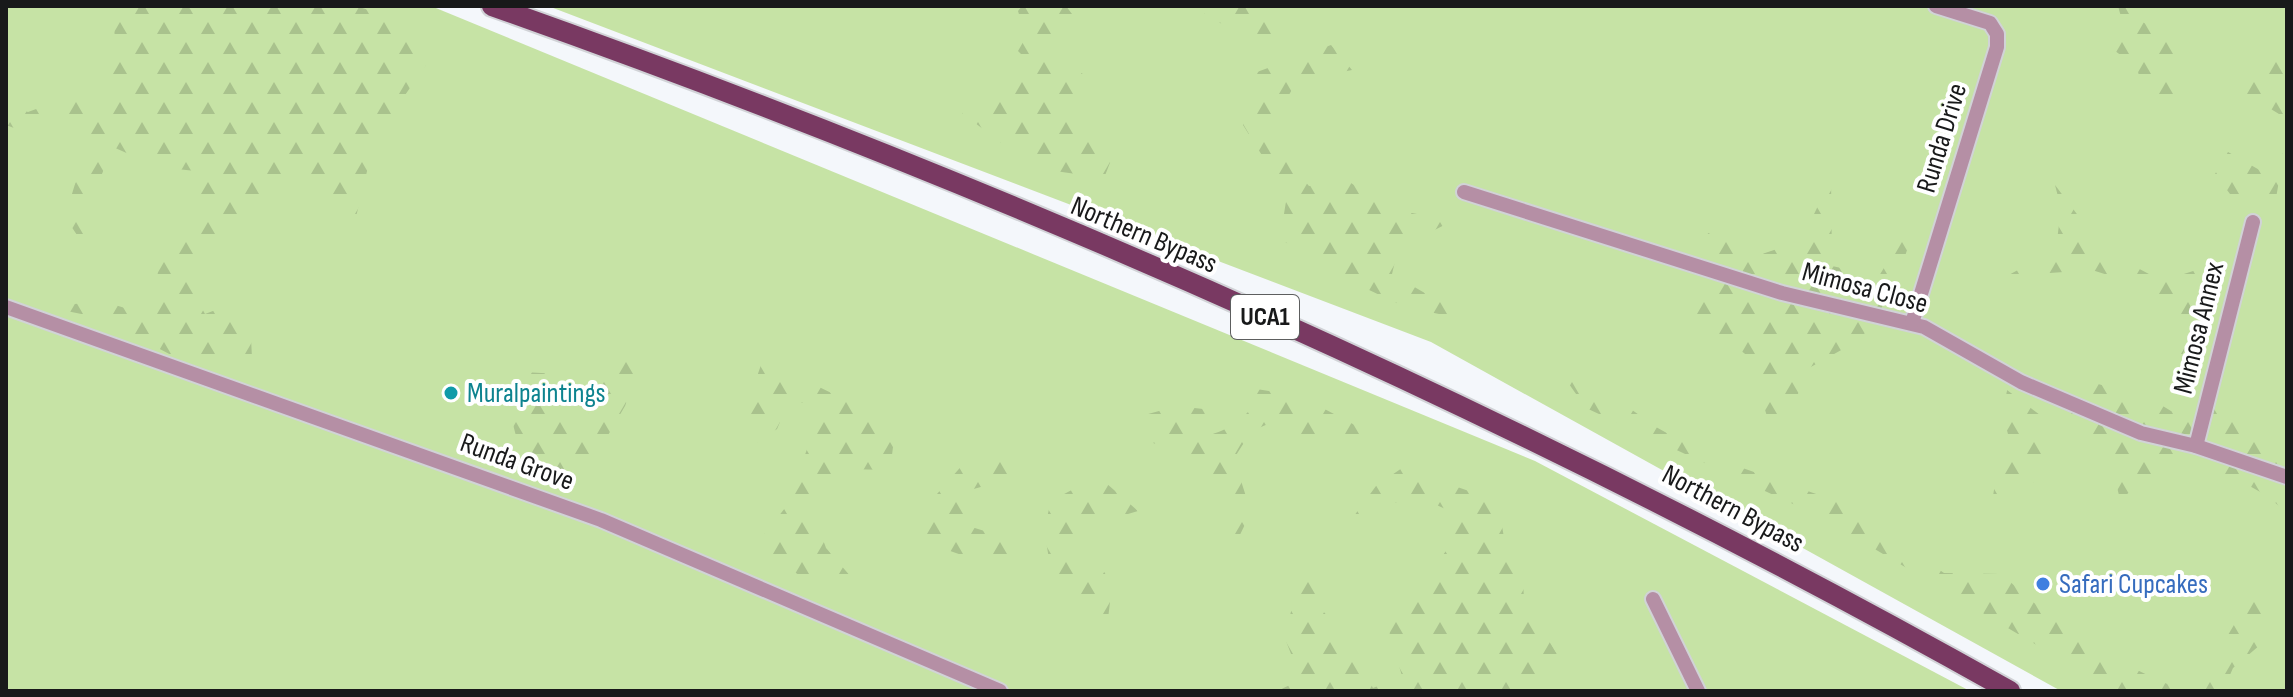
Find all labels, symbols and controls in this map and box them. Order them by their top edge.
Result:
street label: Runda Drive [1910,79,1974,197]
street label: Northern Bypass [1066,189,1222,281]
street label: Mimosa Close [1799,255,1931,321]
street label: Mimosa Annex [2167,258,2231,397]
road number: UCA1 [1231,295,1299,339]
place label: Muralpaintings [467,377,606,410]
marker: Muralpaintings [442,384,460,402]
street label: Runda Grove [456,426,578,498]
street label: Northern Bypass [1657,458,1809,560]
place label: Safari Cupcakes [2059,568,2208,601]
marker: Safari Cupcakes [2034,575,2052,593]

